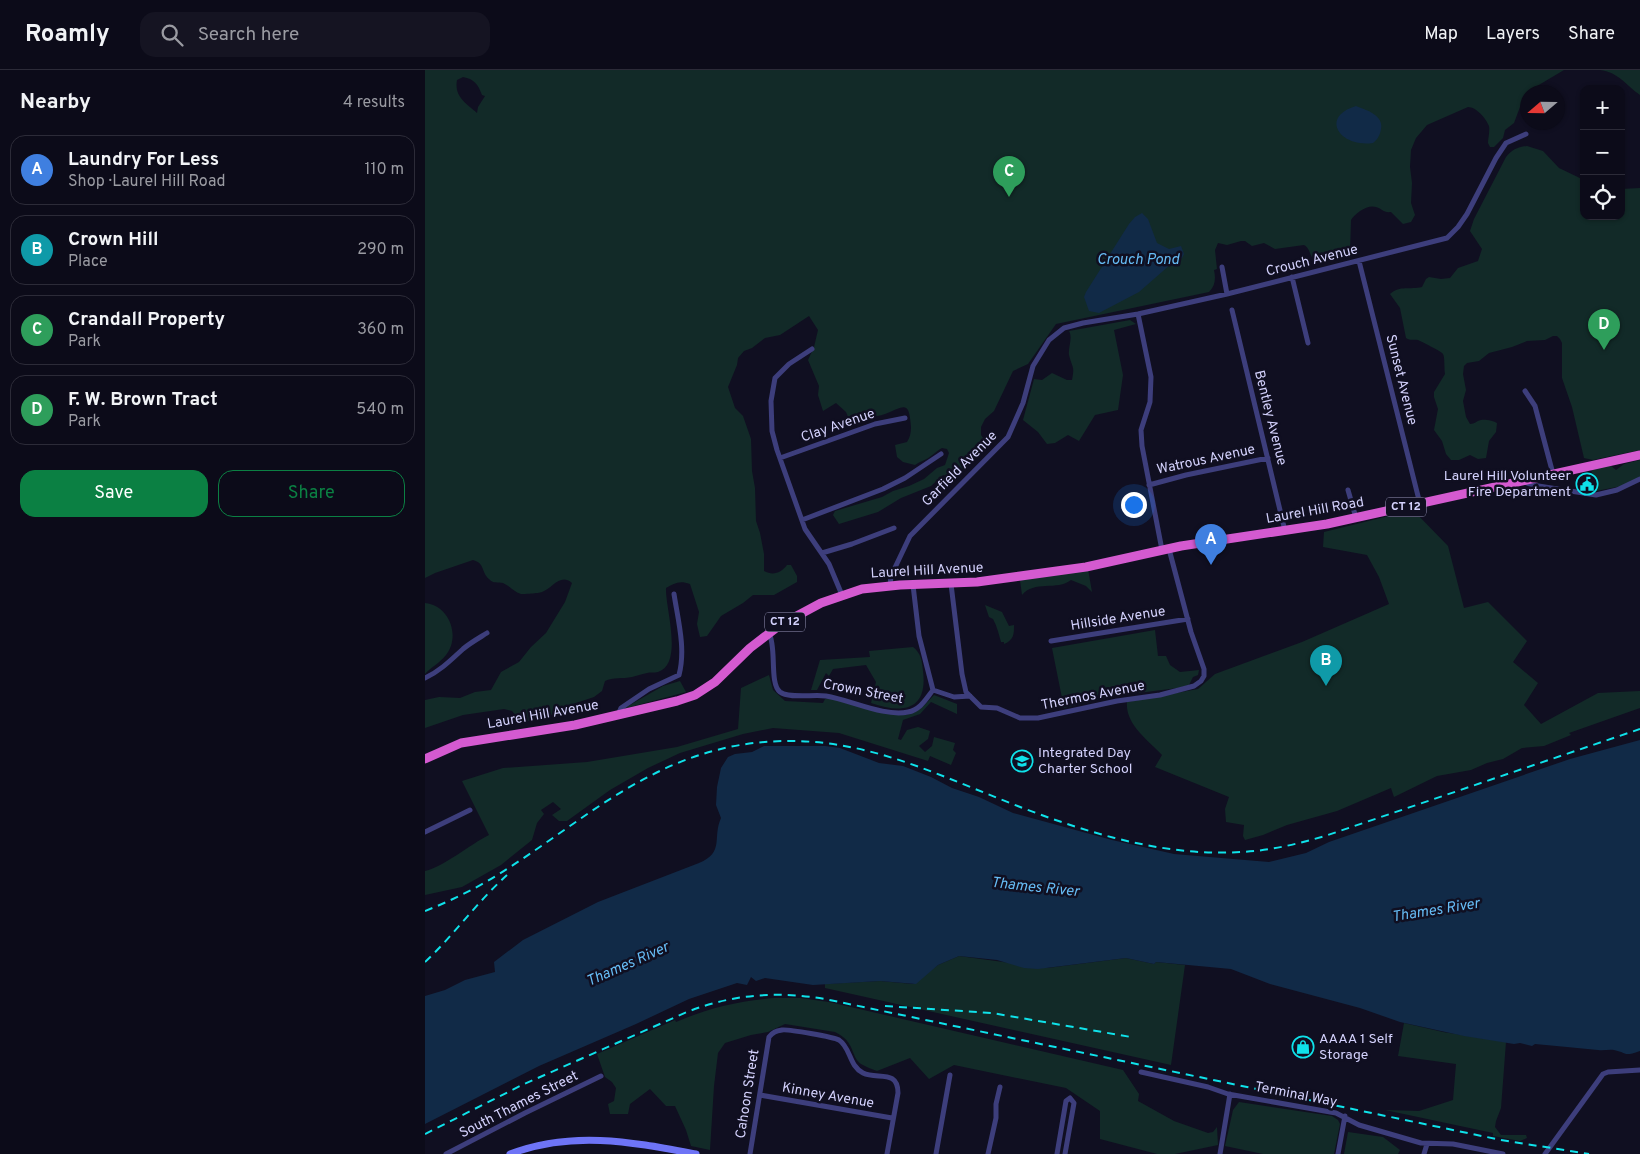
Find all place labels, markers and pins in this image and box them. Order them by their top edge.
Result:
pin: C [993,156,1025,197]
pin: D [1588,309,1620,350]
place label: Laurel Hill Volunteer Fire Department [1444,468,1572,501]
public building icon: Laurel Hill Volunteer Fire Department [1575,472,1599,496]
pin: A [1195,524,1227,565]
pin: B [1310,645,1342,686]
place label: Integrated Day Charter School [1038,745,1133,778]
school or university icon: Integrated Day Charter School [1010,749,1034,773]
place label: AAAA 1 Self Storage [1319,1031,1393,1064]
shop icon: AAAA 1 Self Storage [1291,1035,1315,1059]

